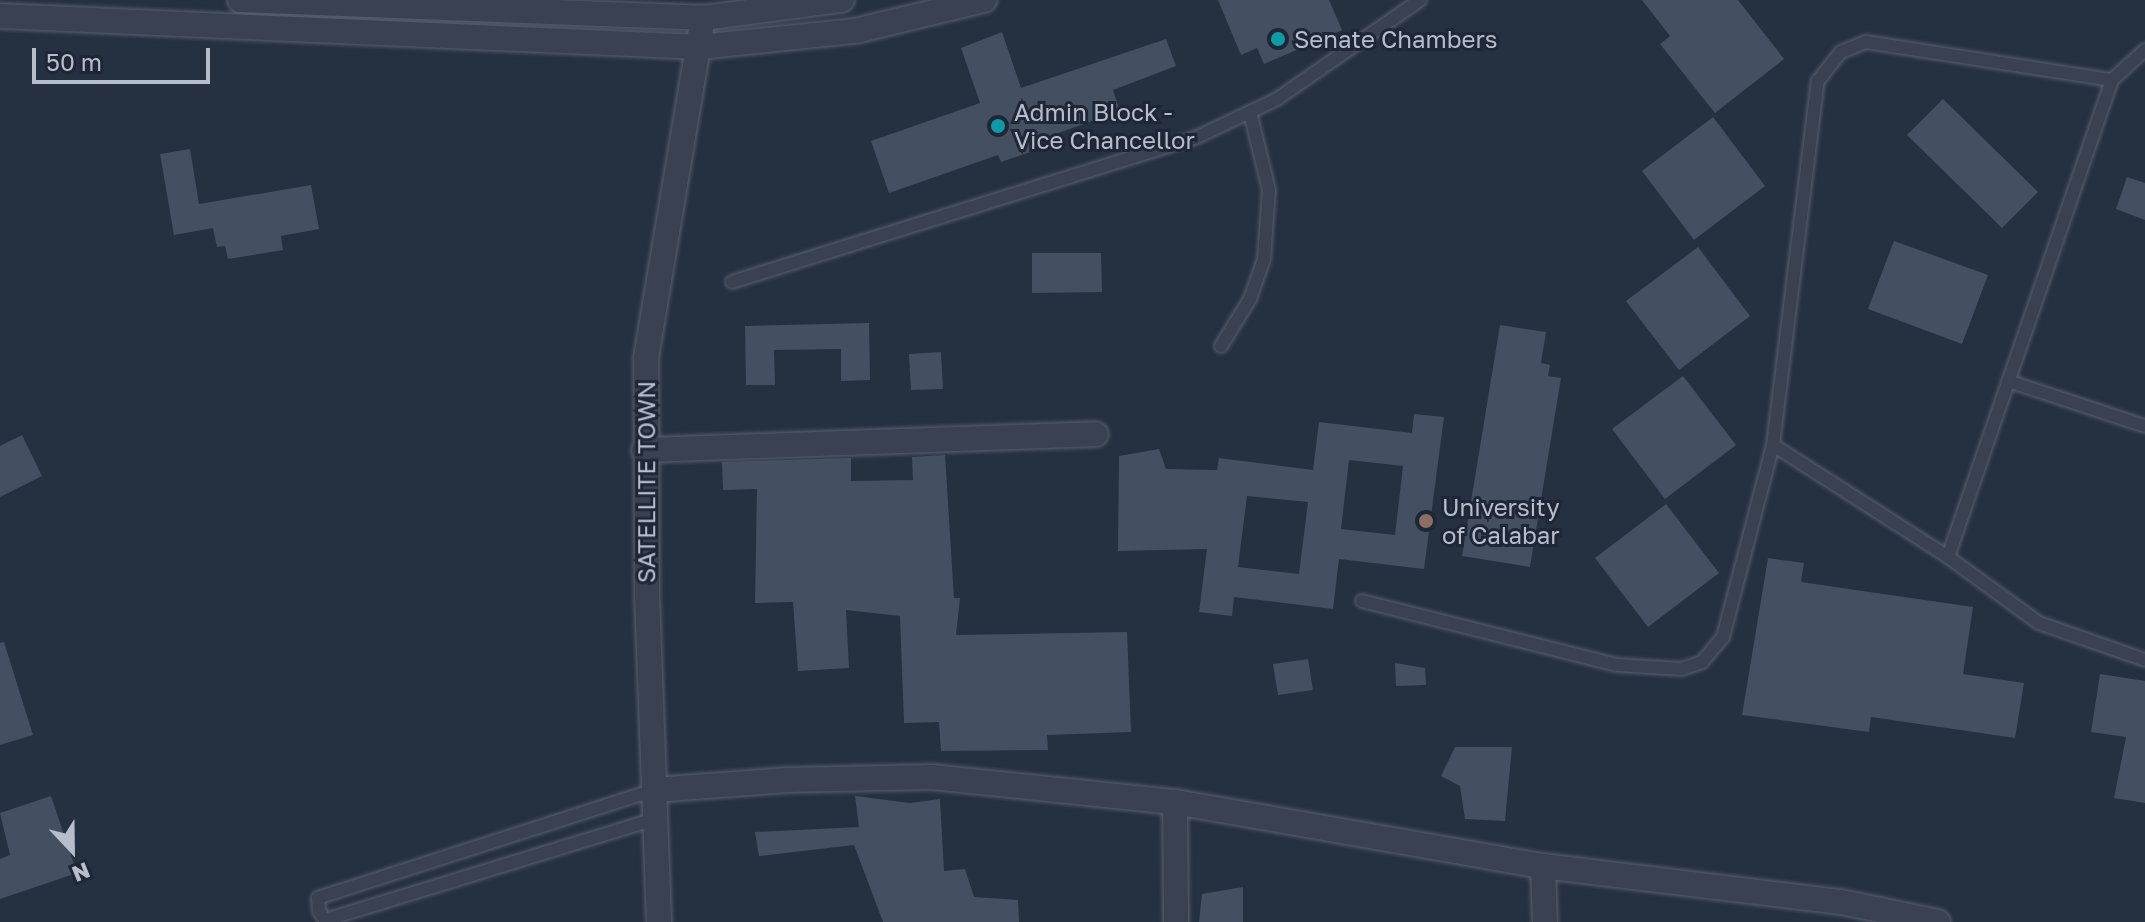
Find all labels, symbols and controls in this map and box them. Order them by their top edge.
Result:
place label: Senate Chambers [1294,25,1498,53]
marker: Senate Chambers [1269,30,1287,48]
scale bar [36,32,214,82]
text: 50 m [46,47,102,76]
place label: Admin Block - Vice Chancellor [1014,98,1195,154]
marker: Admin Block - Vice Chancellor [989,117,1007,135]
street label: SATELLITE TOWN [632,381,660,583]
place label: University of Calabar [1442,493,1560,549]
marker: University of Calabar [1417,512,1435,530]
north arrow [32,810,112,890]
text: N [68,857,94,888]

